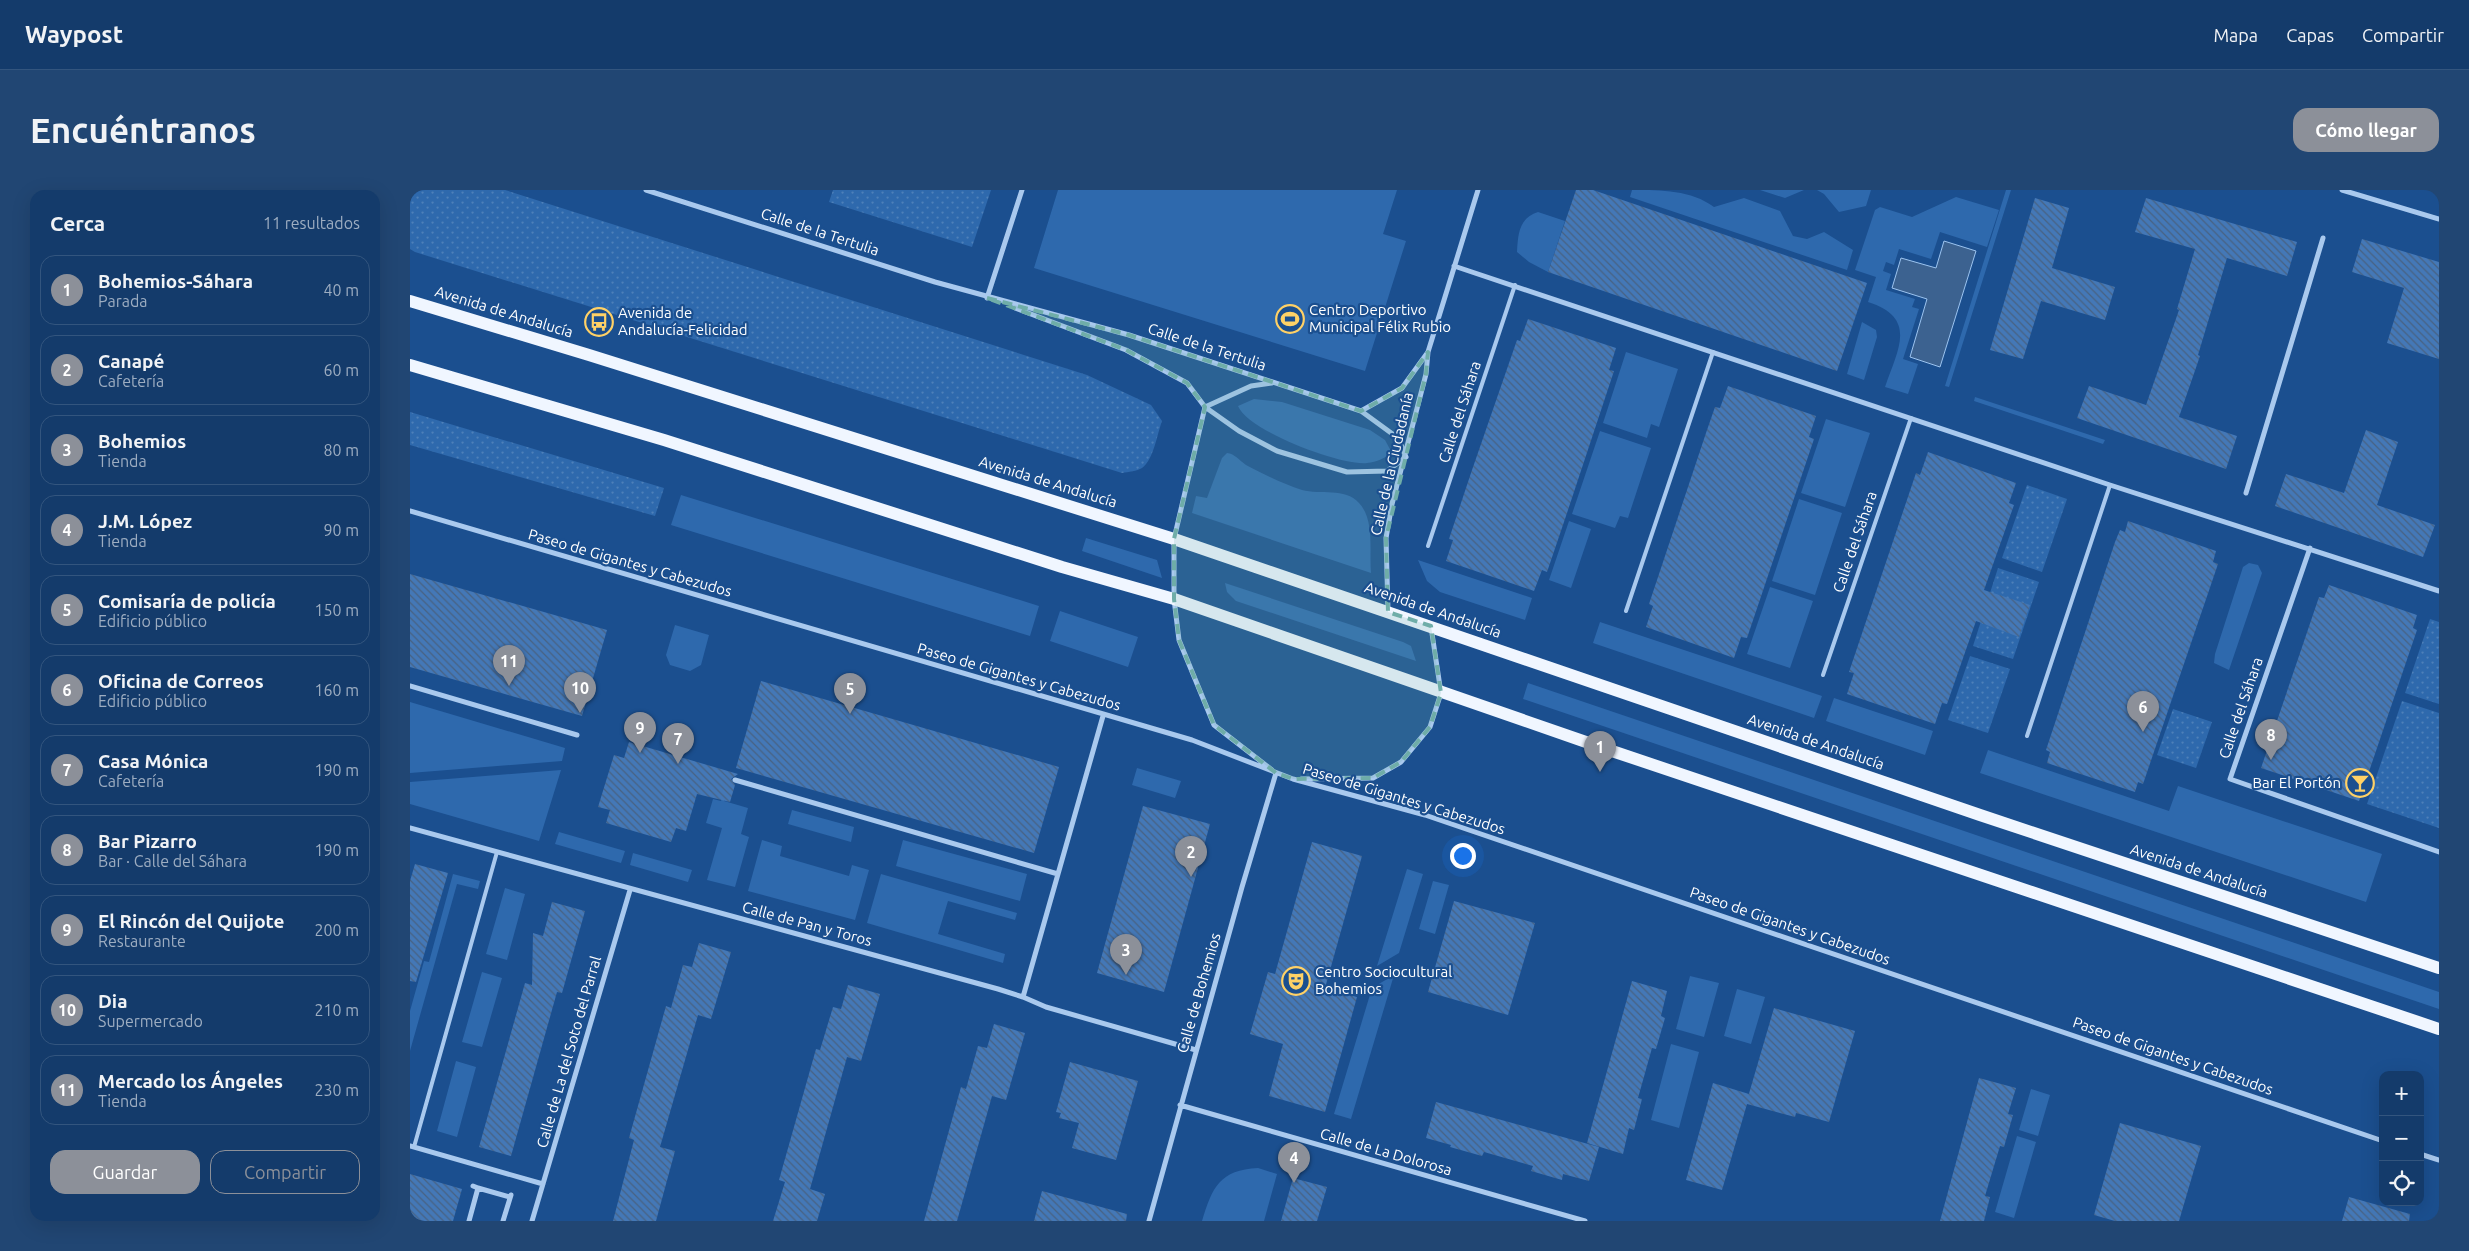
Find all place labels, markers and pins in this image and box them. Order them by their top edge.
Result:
place label: Centro Deportivo Municipal Félix Rubio [1309,301,1451,335]
place label: Avenida de Andalucía-Felicidad [618,304,748,338]
sports icon: Centro Deportivo Municipal Félix Rubio [1275,304,1305,334]
bus stop icon: Avenida de Andalucía-Felicidad [584,307,614,337]
pin: 11 [493,645,525,686]
pin: 10 [564,672,596,713]
pin: 5 [834,673,866,714]
pin: 6 [2127,691,2159,732]
pin: 9 [624,712,656,753]
pin: 8 [2255,719,2287,760]
pin: 7 [662,723,694,764]
pin: 1 [1584,731,1616,772]
bar icon: Bar El Portón [2345,768,2375,798]
place label: Bar El Portón [2252,774,2341,791]
pin: 2 [1175,836,1207,877]
pin: 3 [1110,934,1142,975]
place label: Centro Sociocultural Bohemios [1315,963,1452,997]
theatre icon: Centro Sociocultural Bohemios [1281,966,1311,996]
pin: 4 [1278,1142,1310,1183]

